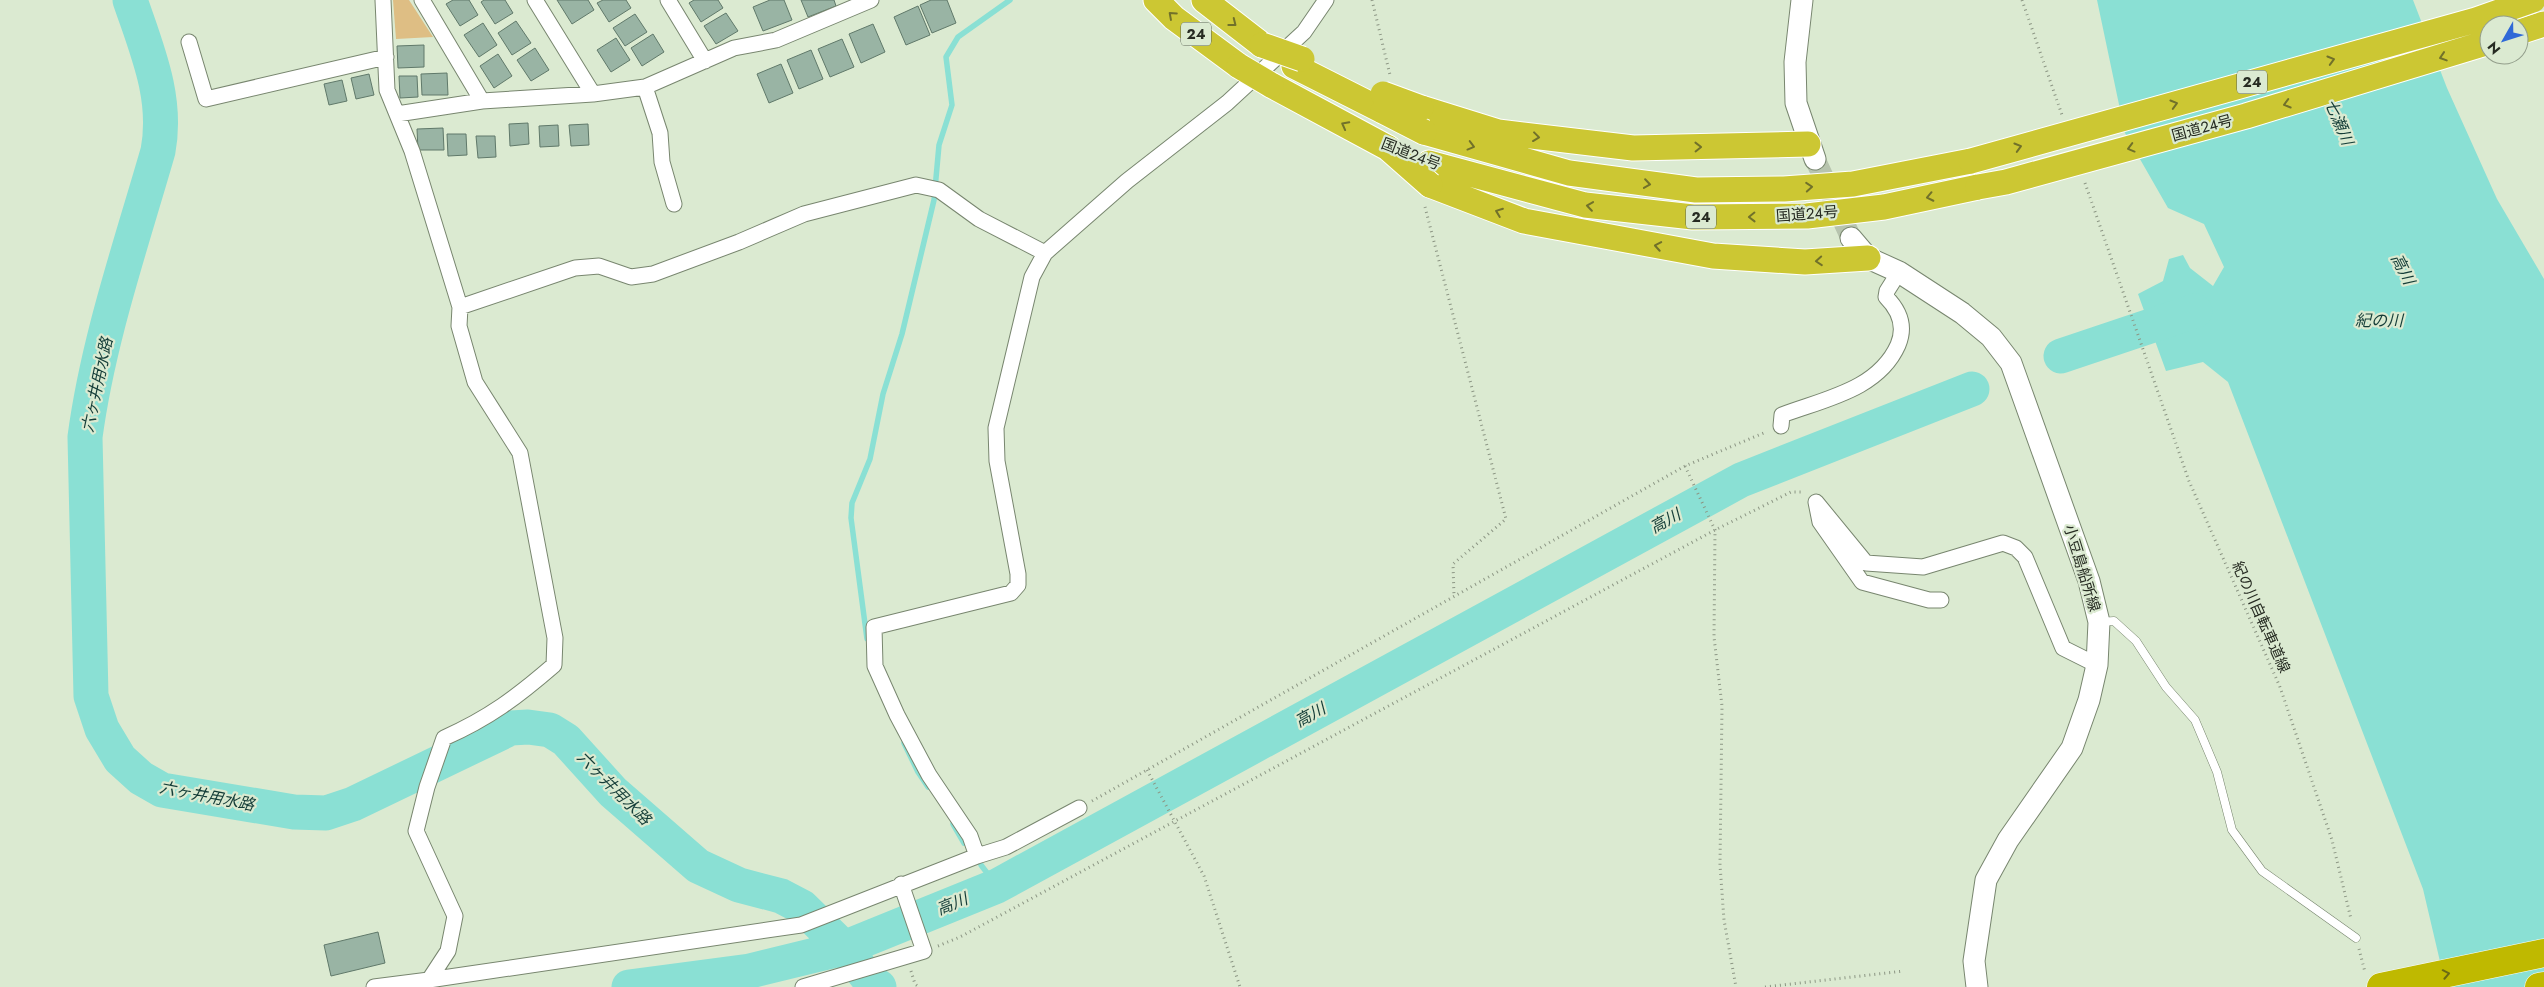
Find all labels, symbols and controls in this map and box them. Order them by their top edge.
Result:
one-way arrow [1169,12,1178,21]
north arrow [2479,15,2529,65]
one-way arrow [1227,17,1236,25]
road number: 24 [1181,22,1211,46]
text: N [2483,38,2505,59]
one-way arrow [2439,51,2447,61]
one-way arrow [2326,56,2334,66]
road number: 24 [2237,70,2267,94]
water label: 七瀬川 [2319,95,2360,150]
one-way arrow [2283,98,2292,108]
one-way arrow [2169,99,2178,109]
street label: 国道24号 [2169,109,2235,147]
one-way arrow [1342,121,1351,131]
one-way arrow [1532,131,1540,142]
street label: 国道24号 [1378,133,1444,175]
one-way arrow [1467,140,1476,151]
one-way arrow [1694,142,1702,152]
one-way arrow [2127,142,2135,152]
one-way arrow [2013,143,2021,153]
one-way arrow [1643,178,1651,188]
one-way arrow [1805,182,1813,193]
one-way arrow [1926,192,1935,202]
one-way arrow [1585,201,1594,211]
street label: 国道24号 [1775,201,1839,227]
road number: 24 [1686,206,1716,228]
one-way arrow [1496,208,1504,218]
one-way arrow [1747,212,1755,222]
one-way arrow [1654,241,1662,251]
water label: 高川 [2385,250,2421,290]
one-way arrow [1815,256,1823,267]
water label: 紀の川 [2355,309,2405,332]
water label: 六ヶ井用水路 [76,334,119,434]
water label: 高川 [1645,502,1686,539]
street label: 小豆島船所線 [2058,522,2106,614]
street label: 紀の川自転車道線 [2227,558,2295,676]
water label: 高川 [1290,696,1331,733]
water label: 六ヶ井用水路 [572,746,657,831]
water label: 六ヶ井用水路 [158,776,258,817]
water label: 高川 [933,887,973,921]
one-way arrow [2442,970,2451,980]

